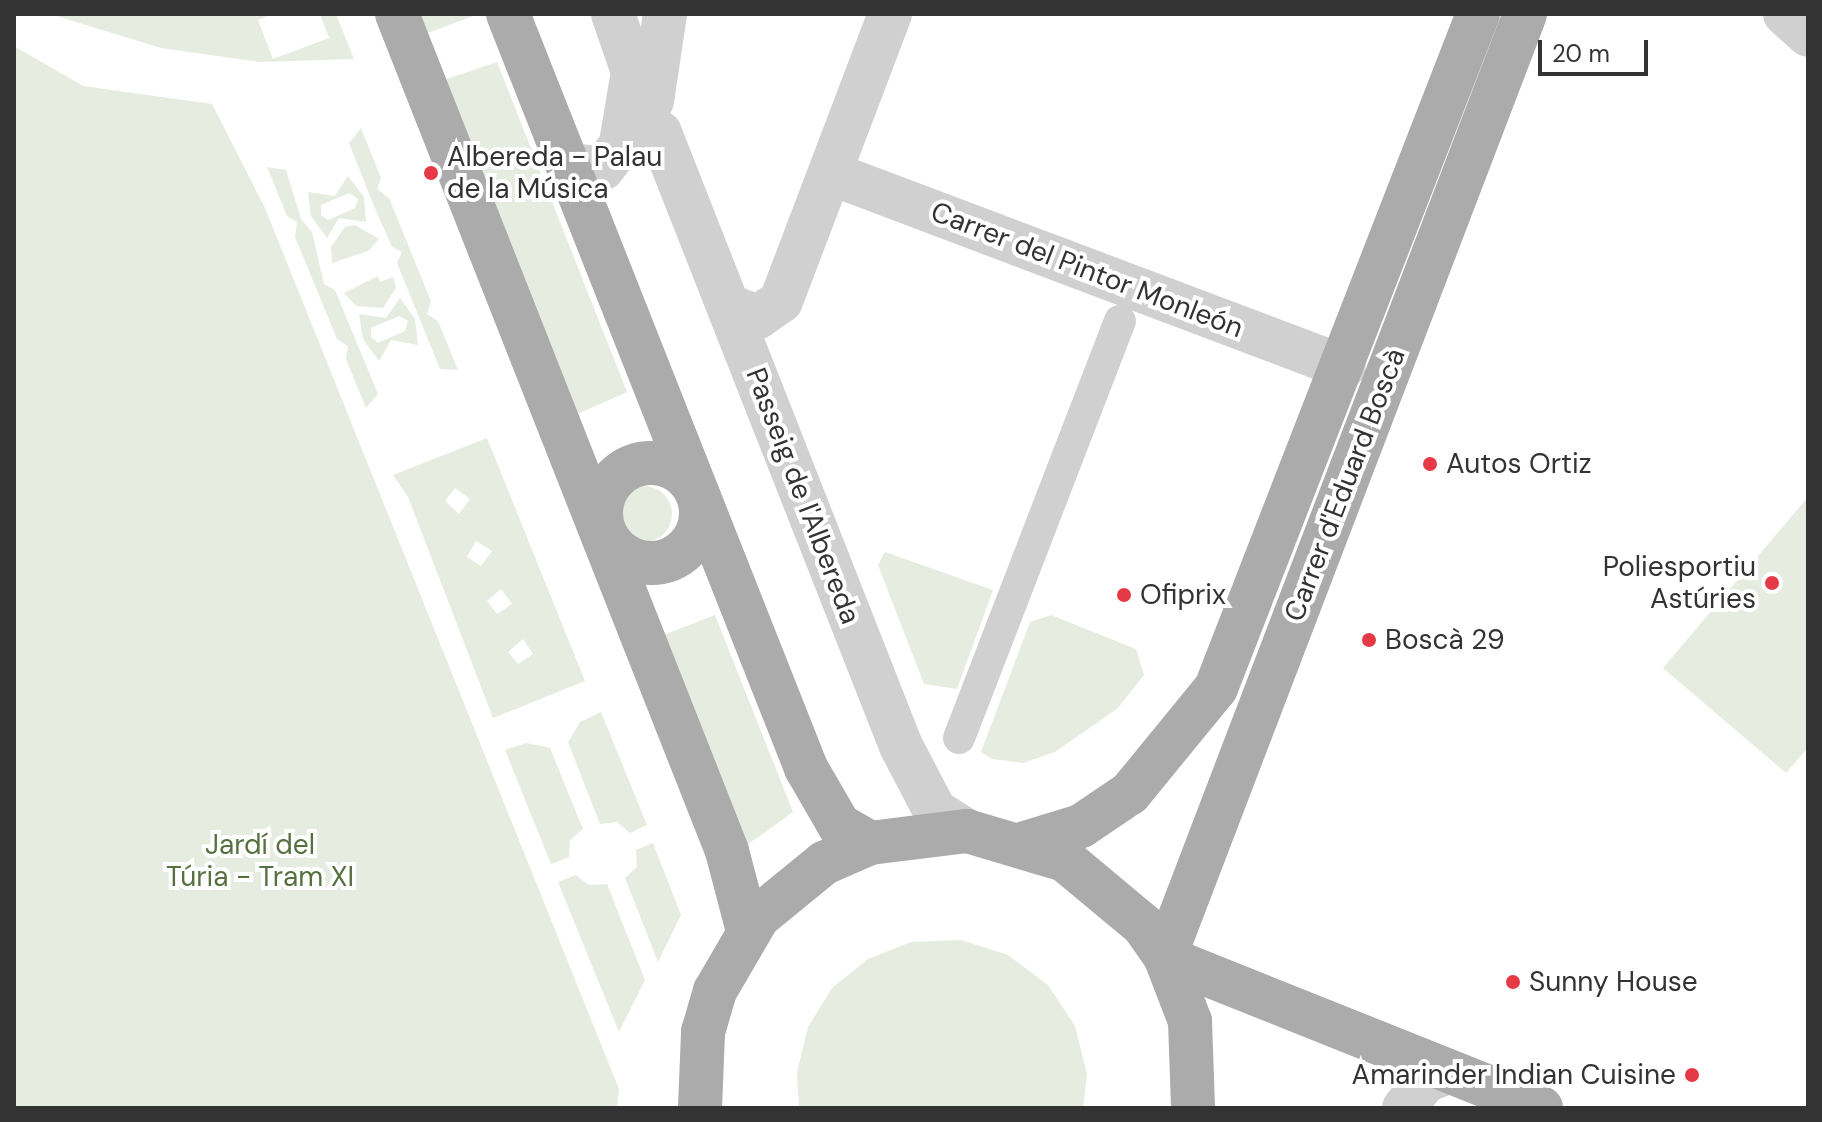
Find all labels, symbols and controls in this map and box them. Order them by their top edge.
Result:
scale bar [1542,24,1652,74]
text: 20 m [1552,38,1610,69]
place label: Albereda - Palau de la Música [447,140,662,206]
marker: Albereda - Palau de la Música [422,164,440,182]
street label: Carrer del Pintor Monleón [926,195,1248,345]
street label: Carrer d'Eduard Boscà [1277,344,1413,626]
street label: Passeig de l'Albereda [739,363,867,629]
place label: Autos Ortiz [1446,447,1592,481]
marker: Autos Ortiz [1421,455,1439,473]
place label: Poliesportiu Astúries [1603,550,1756,616]
marker: Poliesportiu Astúries [1763,574,1781,592]
place label: Ofiprix [1140,578,1226,612]
marker: Ofiprix [1115,586,1133,604]
place label: Boscà 29 [1385,623,1505,657]
marker: Boscà 29 [1360,631,1378,649]
park label: Jardí del Túria - Tram XI [166,828,354,894]
place label: Sunny House [1529,965,1698,999]
marker: Sunny House [1504,973,1522,991]
place label: Amarinder Indian Cuisine [1352,1058,1676,1092]
marker: Amarinder Indian Cuisine [1683,1066,1701,1084]

